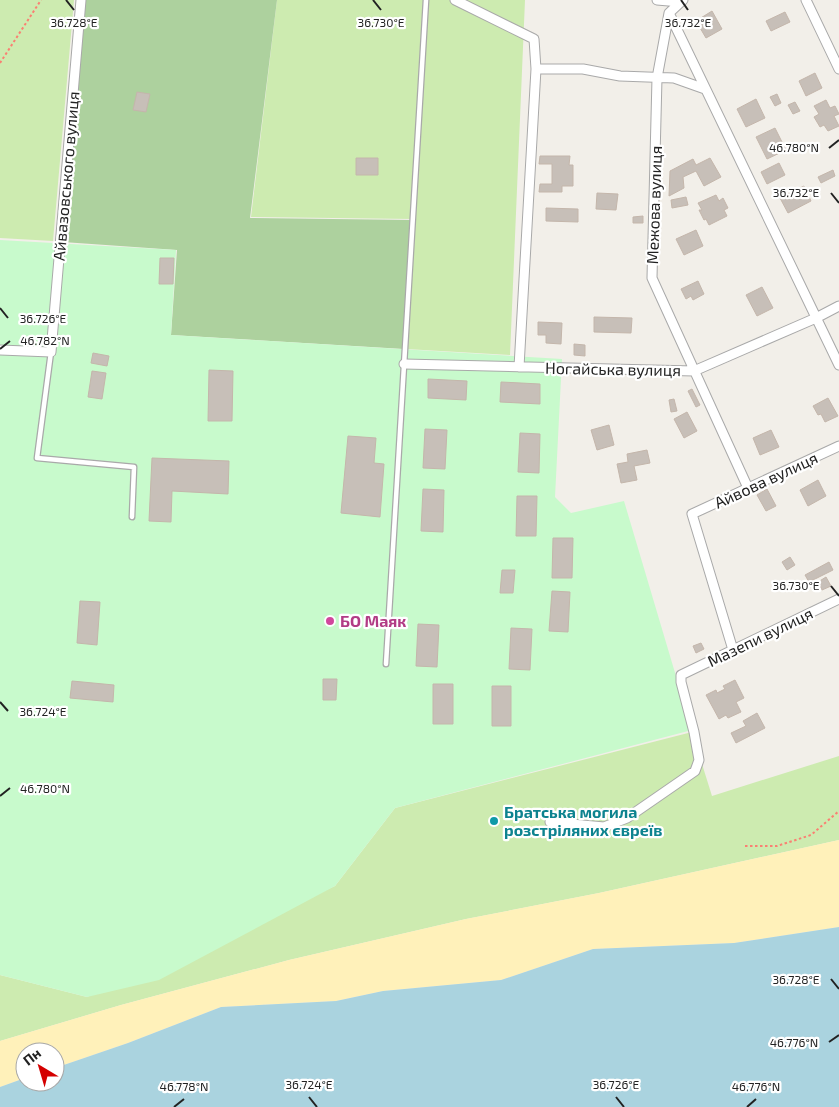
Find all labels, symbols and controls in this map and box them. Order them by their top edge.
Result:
text: 36.728°E [50,15,98,29]
text: 36.730°E [358,15,405,29]
text: 36.732°E [665,15,712,29]
street label: Айвазовського вулиця [49,90,83,262]
text: 46.780°N [769,140,819,154]
street label: Межова вулиця [642,145,666,265]
text: 36.732°E [773,185,820,199]
text: 36.726°E [20,311,67,325]
text: 46.782°N [20,333,70,347]
street label: Ногайська вулиця [545,358,681,380]
street label: Айвова вулиця [711,447,821,513]
text: 36.730°E [773,578,820,592]
street label: Мазепи вулиця [704,603,816,671]
place label: БО Маяк [340,611,406,630]
marker: БО Маяк [324,615,336,627]
text: 36.724°E [19,704,67,718]
text: 46.780°N [20,781,70,795]
place label: Братська могила розстріляних євреїв [504,802,662,839]
marker: Братська могила розстріляних євреїв [488,815,500,827]
text: 36.728°E [772,972,820,986]
text: 46.776°N [770,1035,818,1049]
north arrow [15,1042,65,1092]
text: Пн [19,1044,44,1069]
text: 36.724°E [285,1077,333,1091]
text: 36.726°E [593,1077,640,1091]
text: 46.778°N [160,1079,208,1093]
text: 46.776°N [732,1079,780,1093]

